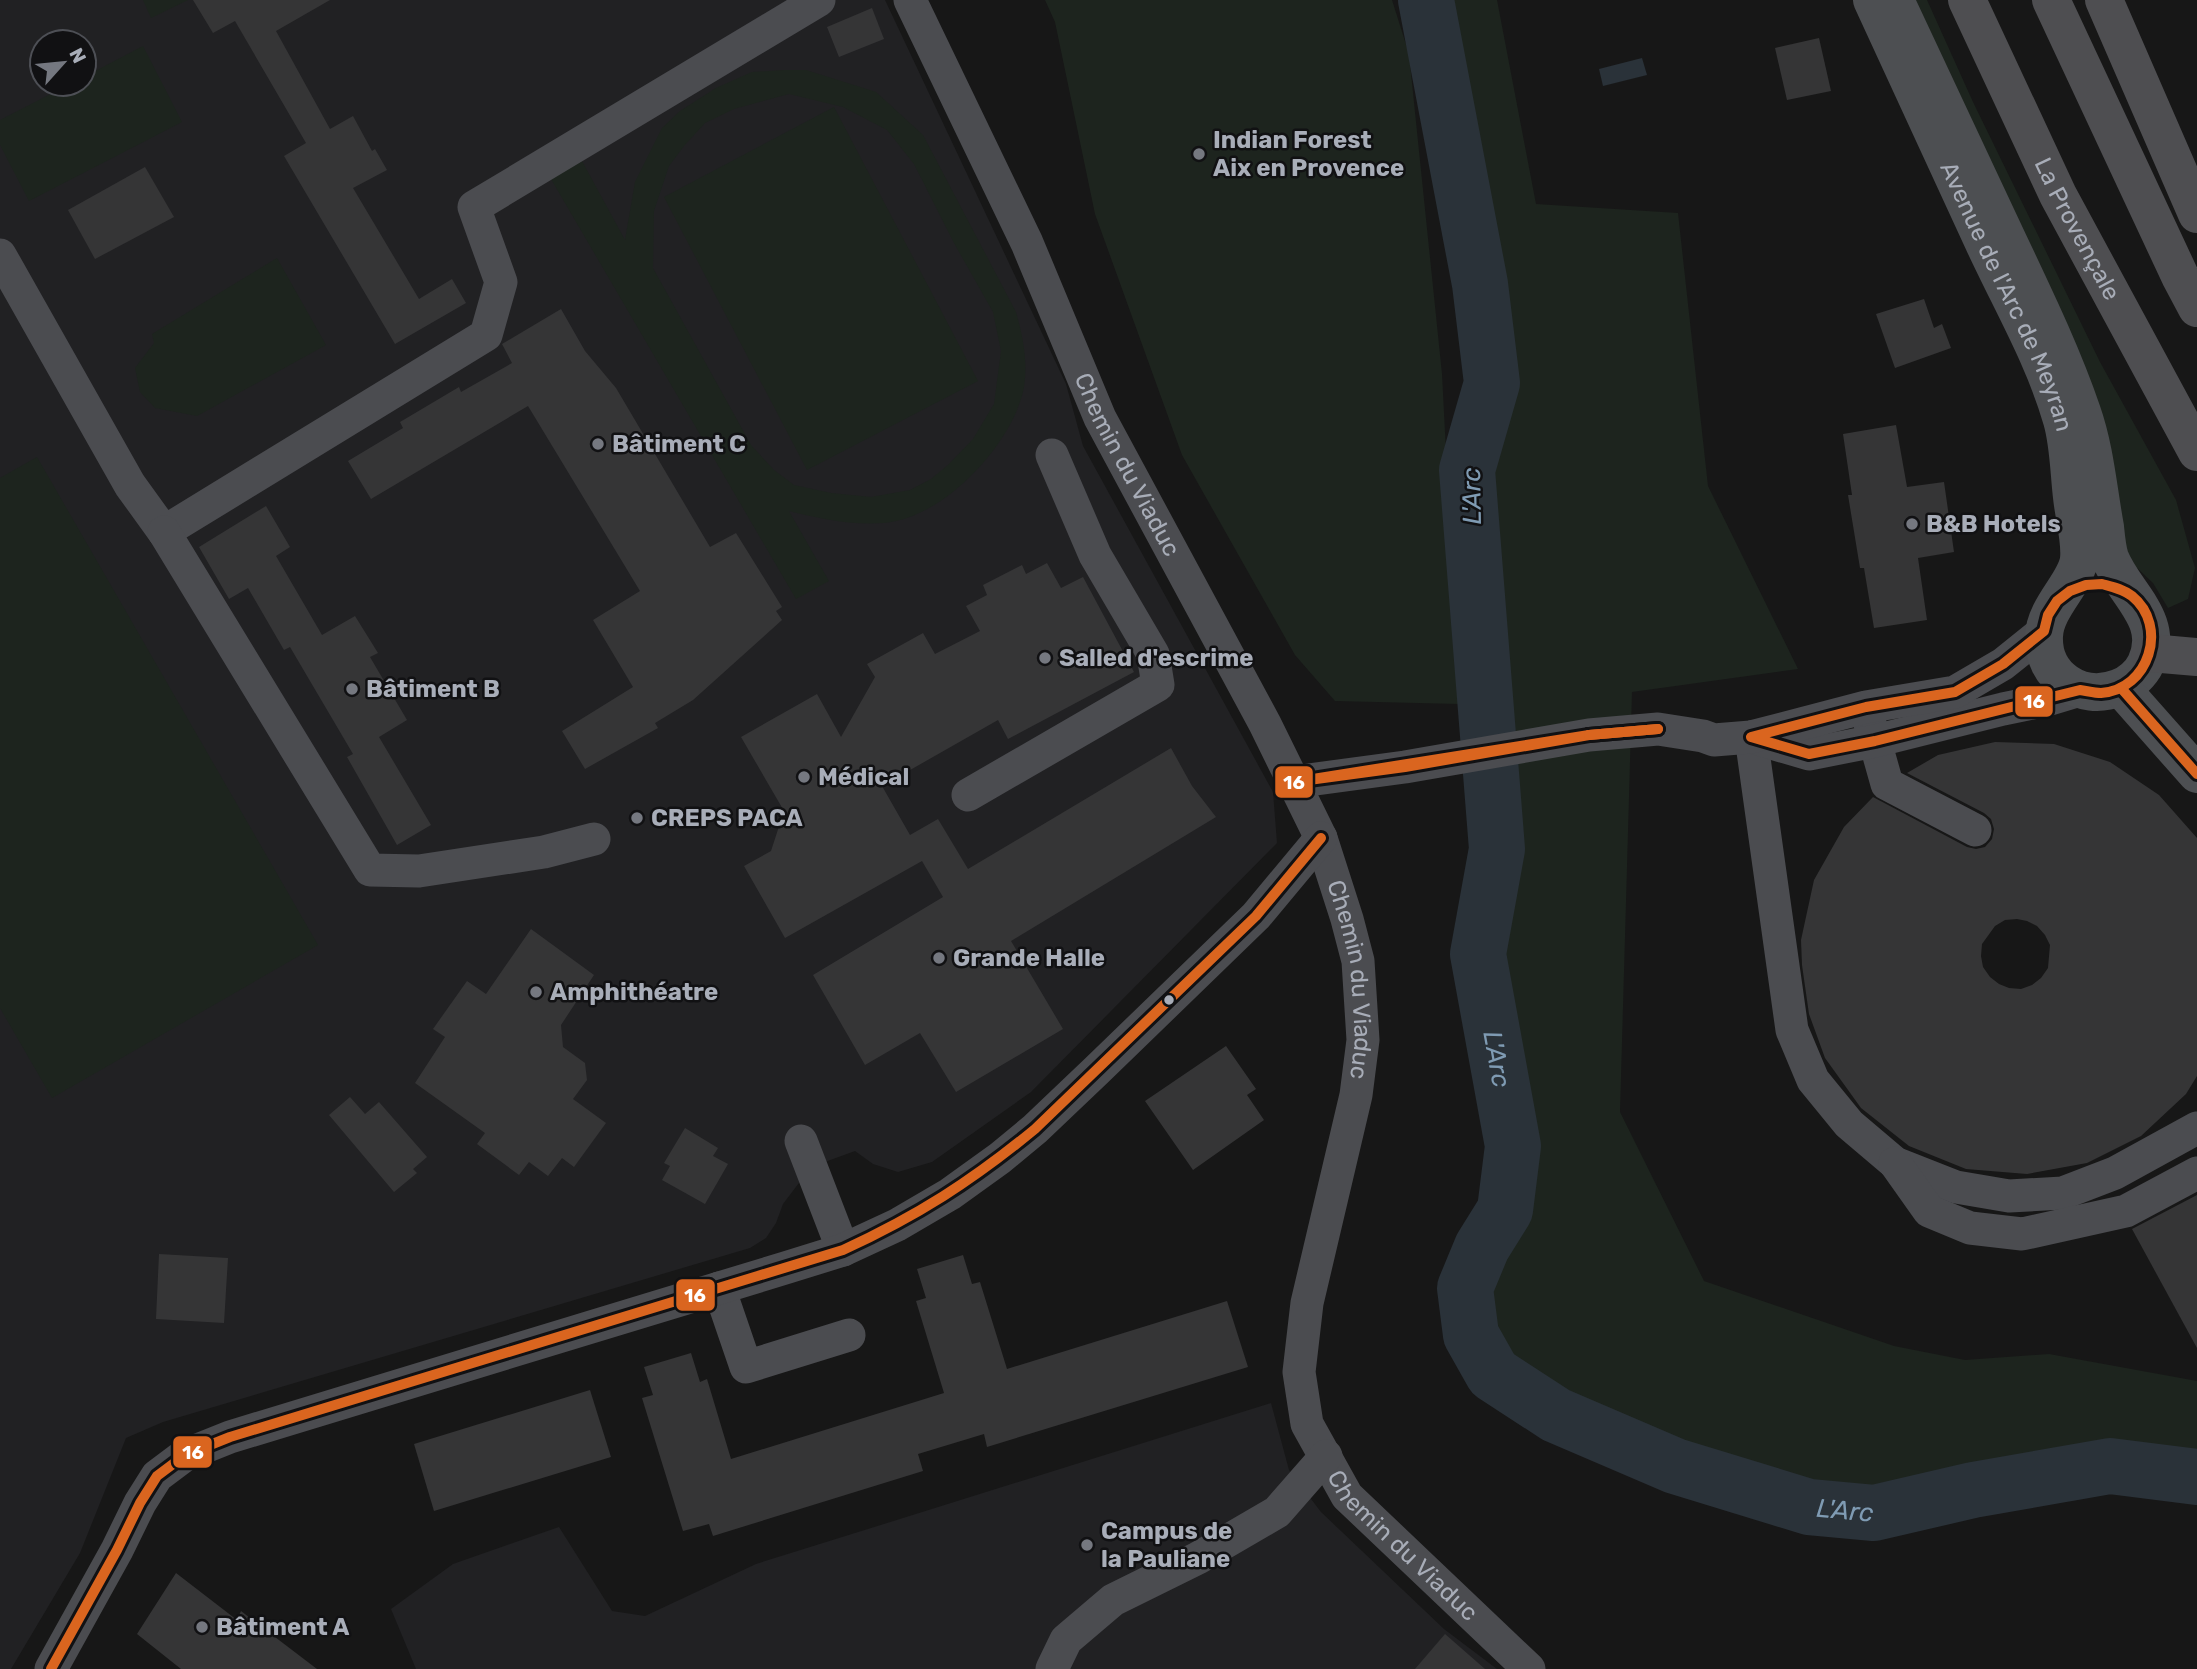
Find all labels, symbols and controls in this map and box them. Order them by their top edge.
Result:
north arrow [28,28,98,98]
text: N [64,44,91,67]
place label: Indian Forest Aix en Provence [1213,126,1404,182]
marker: Indian Forest Aix en Provence [1191,146,1207,162]
street label: La Provençale [2029,153,2126,305]
street label: Avenue de l'Arc de Meyran [1934,157,2078,434]
street label: Chemin du Viaduc [1069,369,1186,561]
place label: Bâtiment C [612,430,746,458]
marker: Bâtiment C [590,436,606,452]
water label: L'Arc [1456,467,1488,525]
place label: B&B Hotels [1926,510,2061,538]
marker: B&B Hotels [1904,516,1920,532]
place label: Salled d'escrime [1059,644,1253,672]
marker: Salled d'escrime [1037,650,1053,666]
place label: Bâtiment B [366,675,500,703]
marker: Bâtiment B [344,681,360,697]
line badge: 16 [2014,685,2054,718]
text: 16 [2023,690,2045,713]
place label: Médical [818,763,909,791]
line badge: 16 [1274,765,1314,799]
marker: Médical [796,769,812,785]
text: 16 [1283,771,1305,794]
place label: CREPS PACA [651,804,803,832]
marker: CREPS PACA [629,810,645,826]
street label: Chemin du Viaduc [1321,876,1377,1081]
place label: Grande Halle [953,944,1105,972]
marker: Grande Halle [931,950,947,966]
place label: Amphithéatre [550,978,718,1006]
marker: Amphithéatre [528,984,544,1000]
unlabelled marker [1162,993,1176,1007]
water label: L'Arc [1477,1028,1518,1090]
line badge: 16 [675,1278,716,1312]
text: 16 [684,1284,706,1307]
line badge: 16 [172,1435,213,1469]
text: 16 [182,1441,204,1464]
street label: Chemin du Viaduc [1321,1465,1483,1627]
water label: L'Arc [1815,1492,1875,1528]
place label: Campus de la Pauliane [1101,1517,1232,1573]
marker: Campus de la Pauliane [1079,1537,1095,1553]
place label: Bâtiment A [216,1613,349,1641]
marker: Bâtiment A [194,1619,210,1635]

